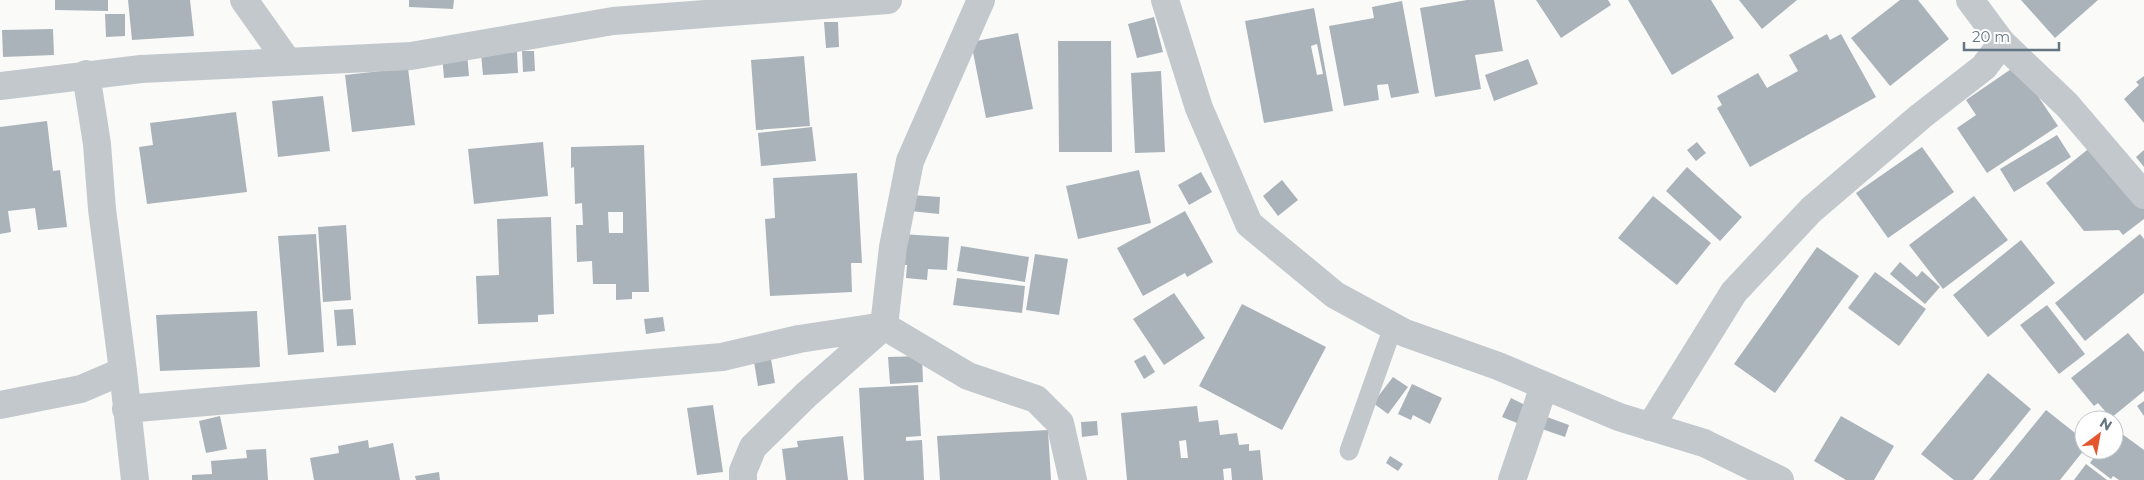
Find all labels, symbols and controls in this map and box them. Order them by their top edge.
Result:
scale bar [1964,20,2059,52]
text: 20 m [1972,27,2010,46]
north arrow [2074,410,2124,460]
text: N [2096,413,2115,435]

